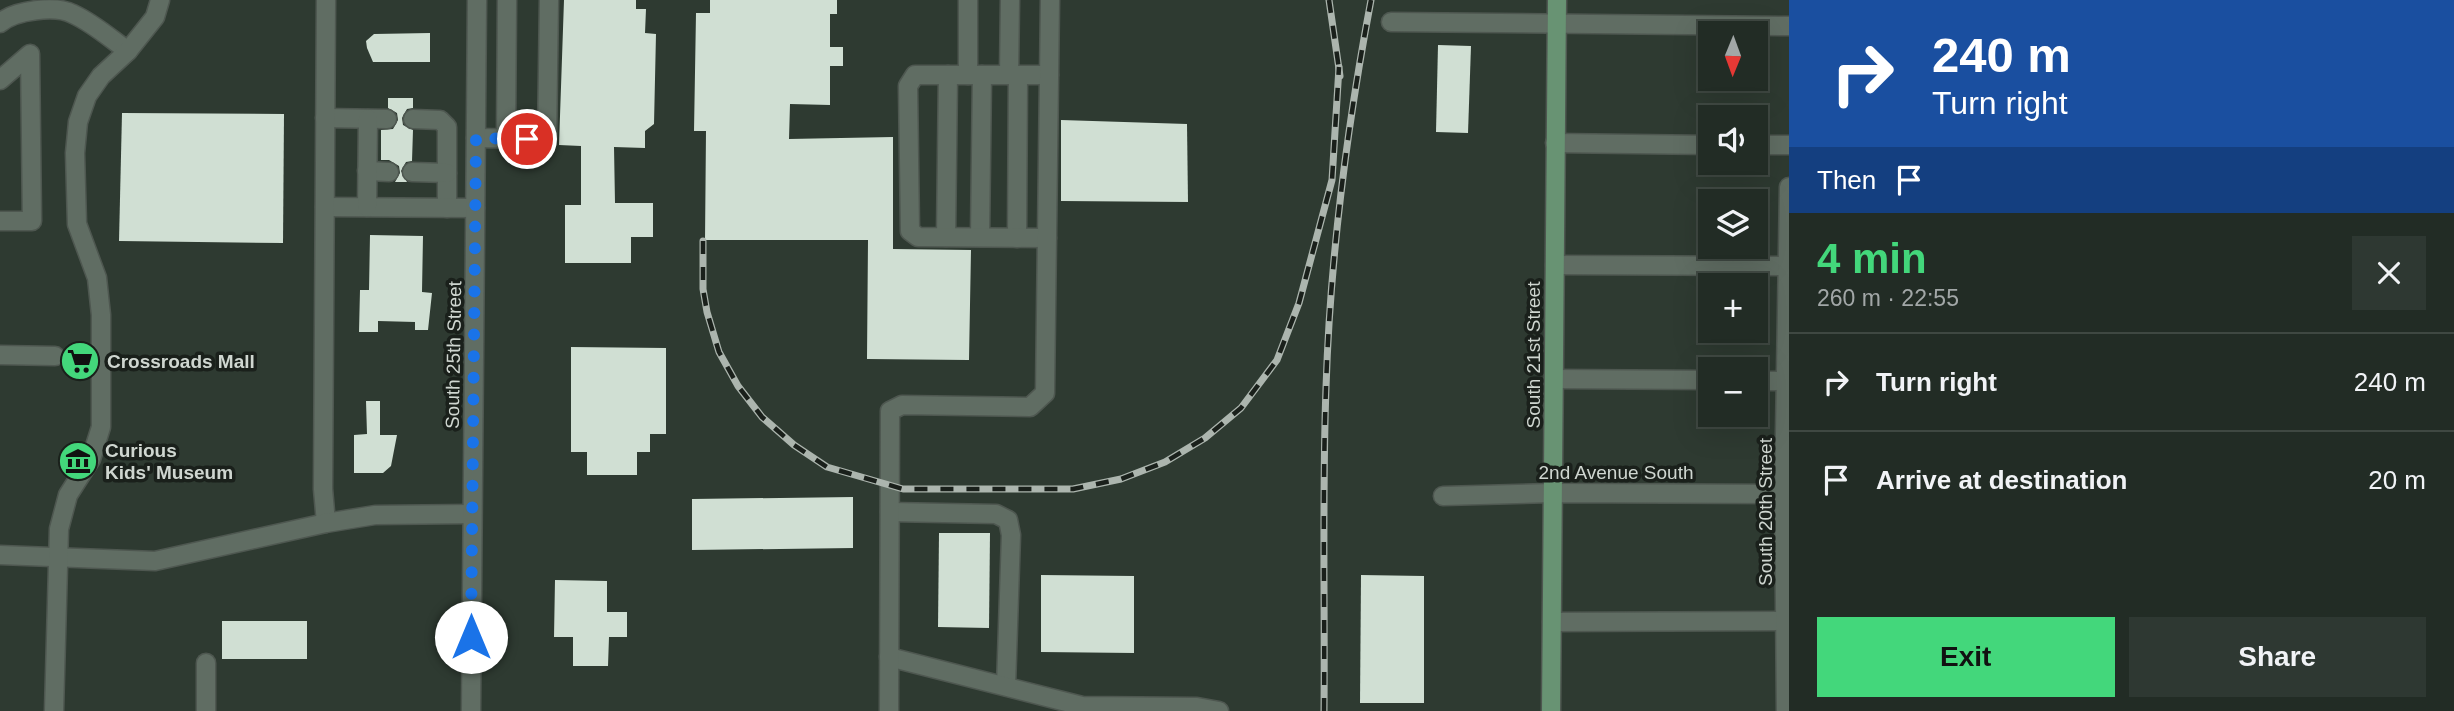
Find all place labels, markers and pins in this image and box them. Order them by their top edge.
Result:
pin [497,109,557,169]
supermarket icon: Crossroads Mall [59,340,101,382]
place label: Crossroads Mall [107,351,255,372]
museum icon: Curious Kids' Museum [57,440,99,482]
place label: Curious Kids' Museum [105,440,233,483]

